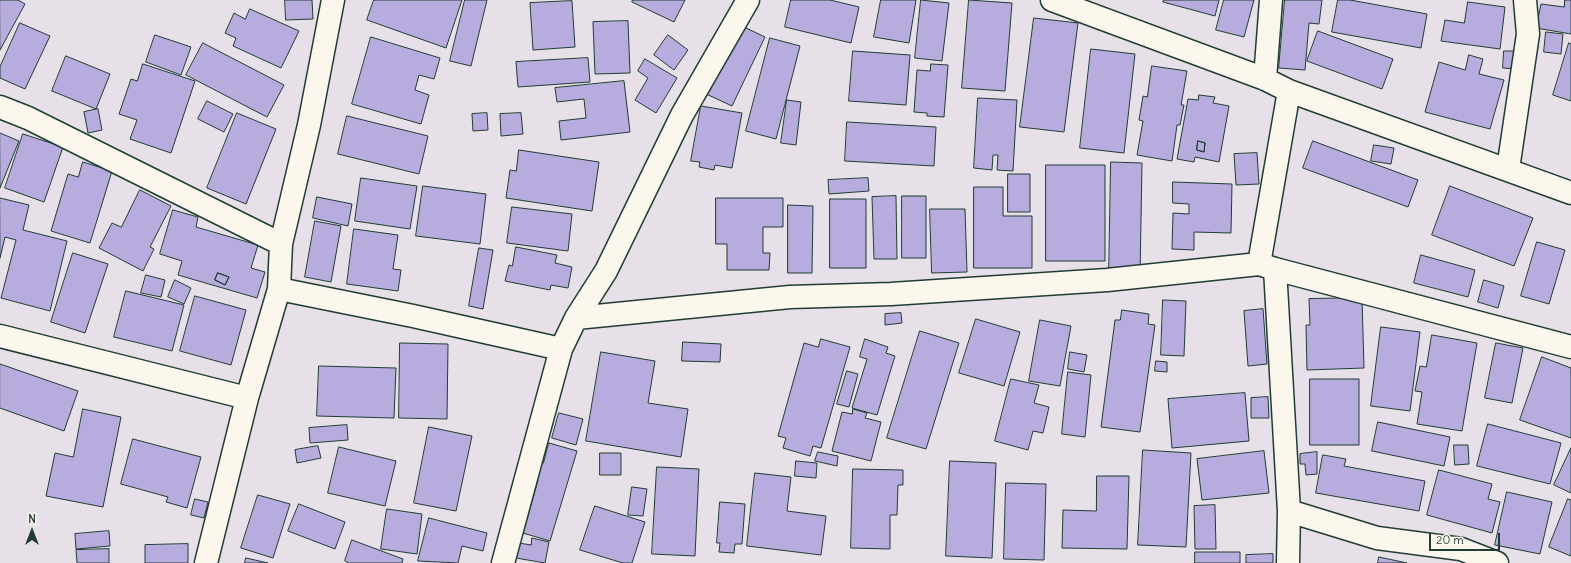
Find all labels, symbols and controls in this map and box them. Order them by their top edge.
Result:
north arrow [12,511,52,551]
text: N [28,512,36,526]
scale bar [1431,525,1502,551]
text: 20 m [1436,532,1464,547]

